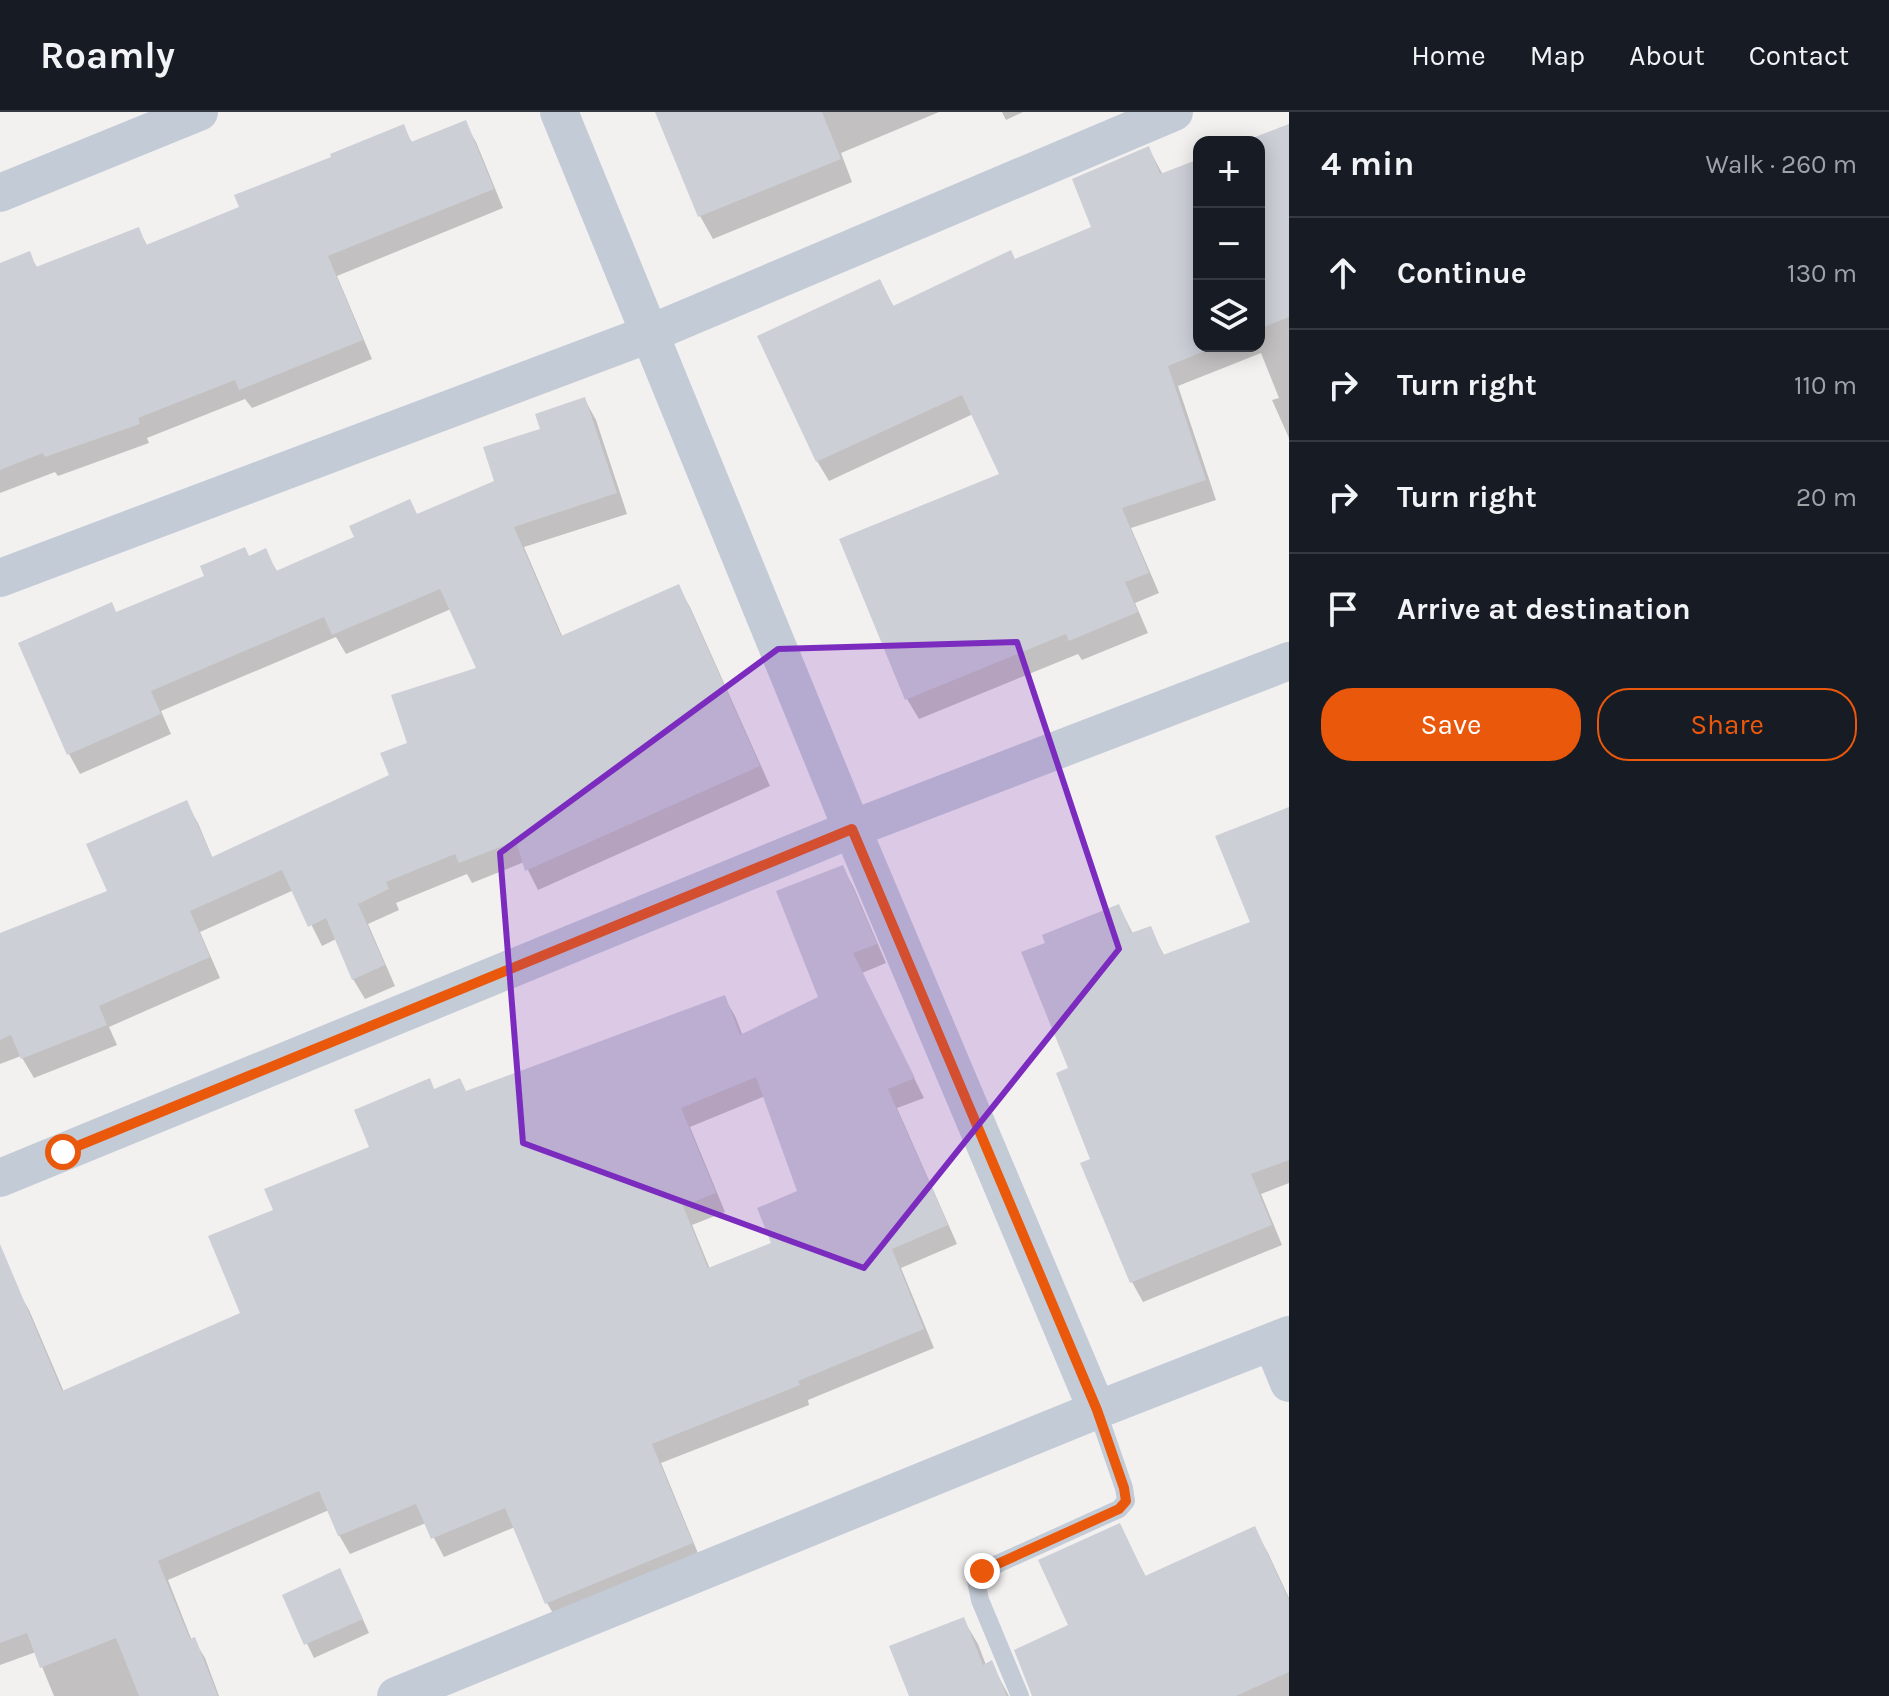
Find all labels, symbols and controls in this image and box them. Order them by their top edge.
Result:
text: Roamly [40,33,175,78]
text: Home [1411,39,1486,72]
text: Map [1530,39,1585,72]
text: About [1629,39,1705,72]
text: Contact [1749,39,1849,72]
map controls [1193,136,1265,352]
button: + [1193,136,1265,208]
text: 4 min [1321,144,1414,184]
text: Walk · 260 m [1705,149,1857,180]
button: − [1193,208,1265,280]
icon: ahead [1321,251,1365,295]
text: Continue [1397,255,1527,291]
text: 130 m [1787,258,1857,289]
button: layers [1193,280,1265,352]
icon: right [1321,363,1365,407]
text: Turn right [1397,367,1537,403]
text: 110 m [1794,370,1857,401]
icon: right [1321,475,1365,519]
text: Turn right [1397,479,1537,515]
text: 20 m [1796,482,1857,513]
icon: arrive [1321,587,1365,631]
text: Arrive at destination [1397,591,1691,627]
button: Save [1321,688,1581,761]
button: Share [1597,688,1857,761]
route start [45,1134,81,1170]
route end [964,1553,1000,1589]

